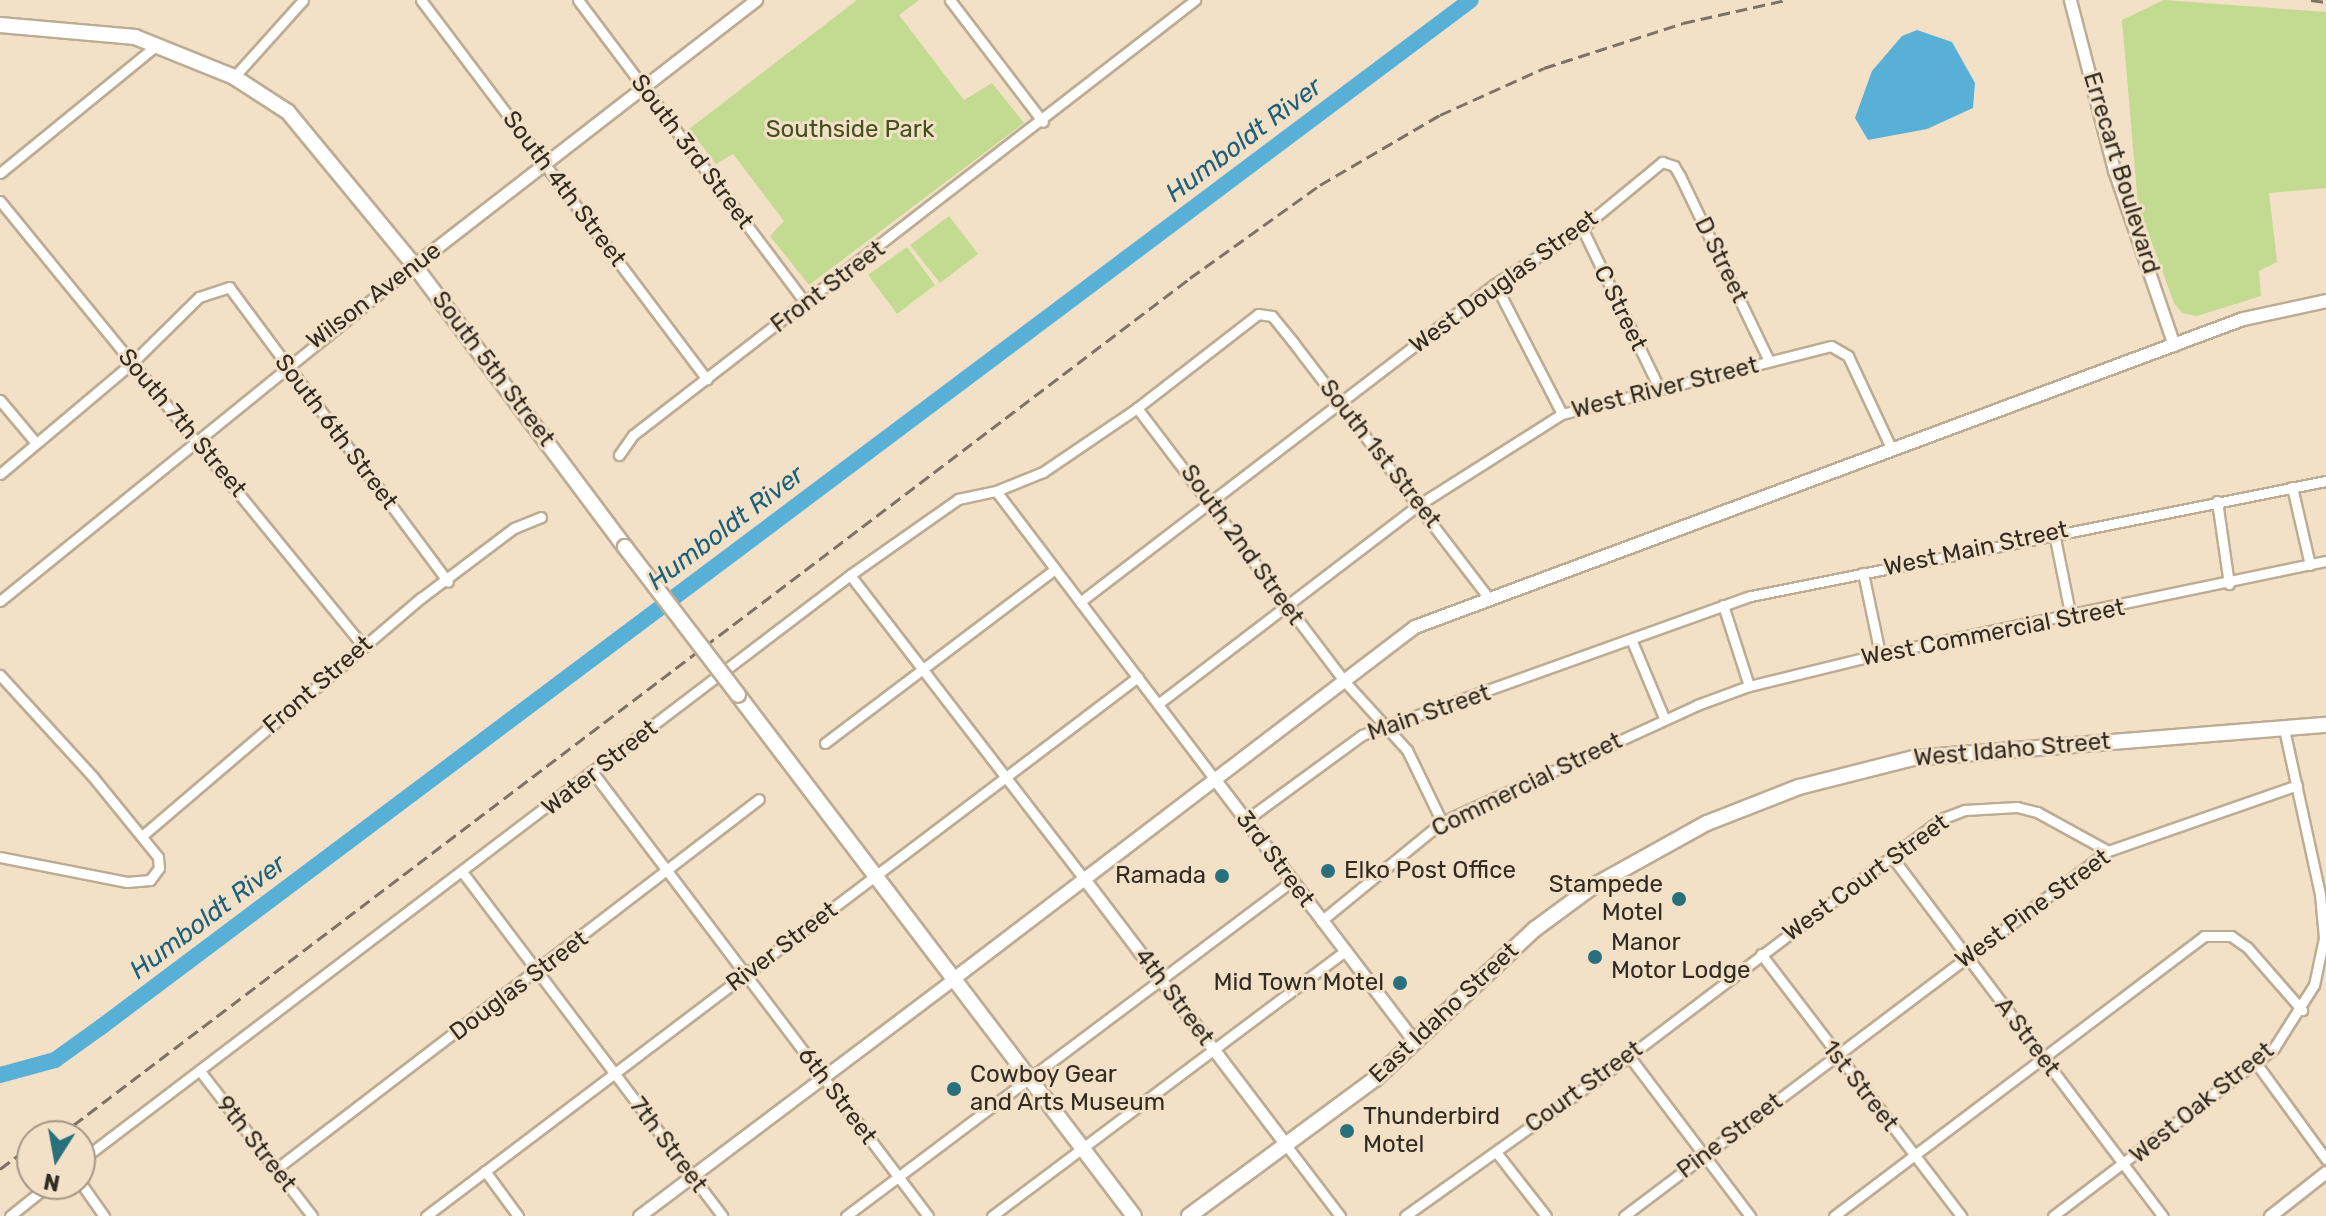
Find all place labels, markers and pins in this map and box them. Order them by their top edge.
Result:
place label: Elko Post Office [1344,857,1516,885]
place label: Ramada [1115,862,1206,890]
marker: Elko Post Office [1319,862,1337,880]
marker: Ramada [1213,867,1231,885]
place label: Stampede Motel [1549,871,1663,927]
marker: Stampede Motel [1670,890,1688,908]
place label: Manor Motor Lodge [1611,929,1751,985]
marker: Manor Motor Lodge [1586,948,1604,966]
place label: Mid Town Motel [1213,969,1384,997]
marker: Mid Town Motel [1391,974,1409,992]
place label: Cowboy Gear and Arts Museum [970,1061,1166,1117]
marker: Cowboy Gear and Arts Museum [945,1080,963,1098]
place label: Thunderbird Motel [1363,1103,1500,1159]
marker: Thunderbird Motel [1338,1122,1356,1140]

